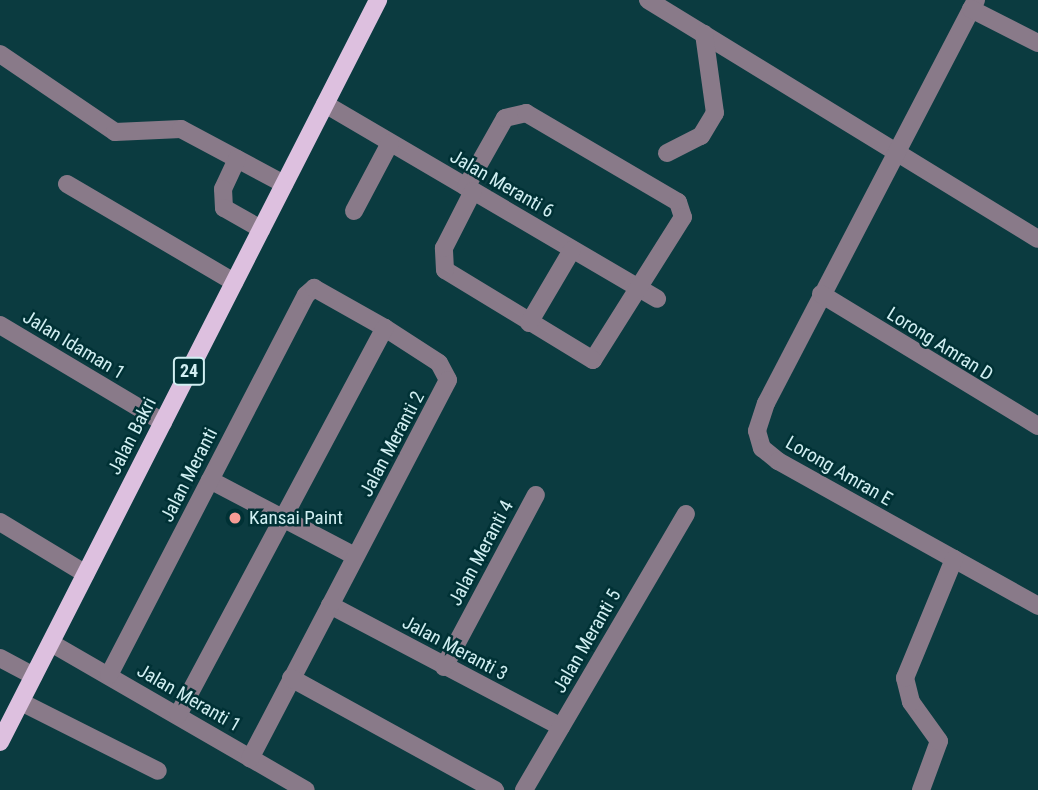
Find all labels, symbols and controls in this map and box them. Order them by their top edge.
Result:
street label: Jalan Meranti 6 [446,145,558,223]
street label: Lorong Amran D [883,302,997,386]
street label: Jalan Idaman 1 [19,306,129,384]
road number: 24 [172,356,206,386]
street label: Jalan Meranti 2 [355,387,429,501]
street label: Jalan Bakri [103,394,161,478]
street label: Jalan Meranti [156,424,222,526]
street label: Lorong Amran E [782,431,896,511]
street label: Jalan Meranti 4 [444,496,518,610]
place label: Kansai Paint [249,507,343,529]
marker: Kansai Paint [227,510,243,526]
street label: Jalan Meranti 5 [548,585,626,697]
street label: Jalan Meranti 3 [398,611,512,685]
street label: Jalan Meranti 1 [133,659,245,737]

